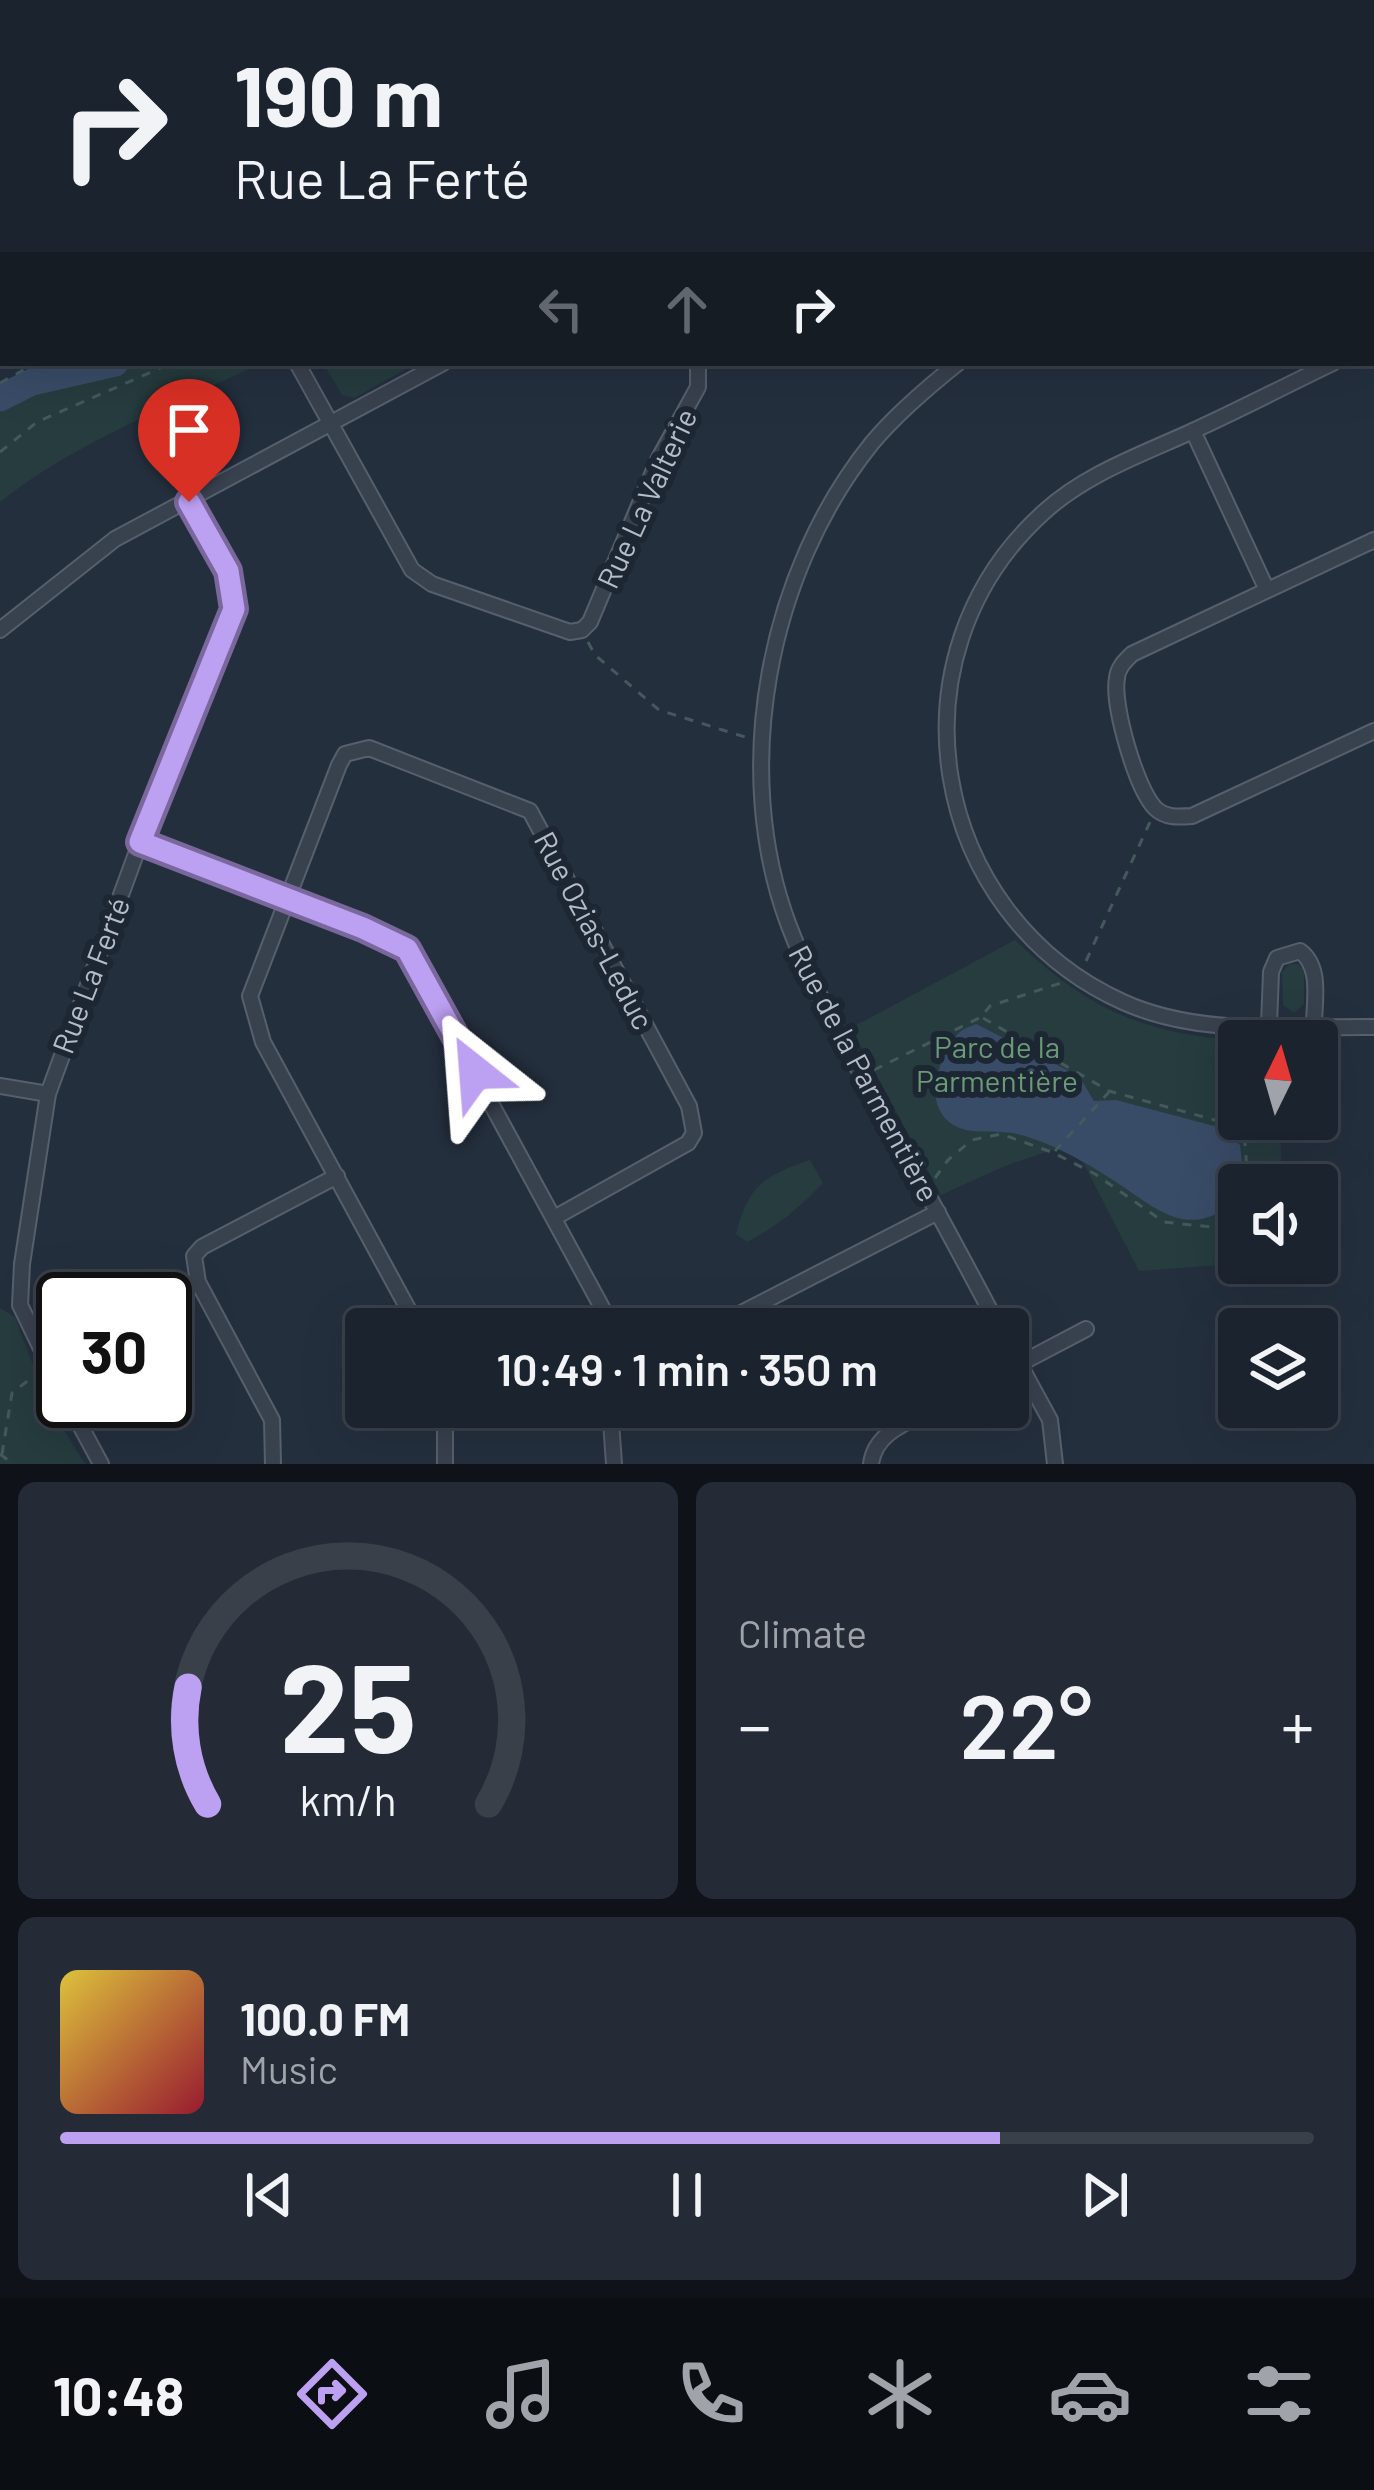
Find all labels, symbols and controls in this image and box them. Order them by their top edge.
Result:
text: 190 m [234,43,443,144]
icon: right [36,48,192,204]
text: Rue La Ferté [234,145,530,210]
icon: left [528,276,594,342]
icon: ahead [654,276,720,342]
icon: right [780,276,846,342]
pin [138,379,240,502]
icon: arrive [156,397,222,463]
street label: Rue La Valterie [589,402,703,594]
street label: Rue Ozias-Leduc [528,825,662,1035]
street label: Rue La Ferté [44,892,136,1058]
street label: Rue de la Parmentière [782,939,948,1207]
position arrow [412,1009,538,1135]
north arrow [1218,1020,1338,1140]
map controls [1218,1020,1338,1428]
park label: Parc de la Parmentière [916,1028,1078,1098]
button: sound [1218,1164,1338,1284]
speed limit sign: 30 [36,1272,192,1428]
button: layers [1218,1308,1338,1428]
text: 10:49 · 1 min · 350 m [496,1341,878,1395]
text: Climate [738,1609,867,1656]
text: 25 [279,1628,417,1778]
text: 22° [959,1669,1093,1777]
text: − [738,1684,771,1763]
text: + [1281,1684,1314,1763]
text: km/h [299,1772,397,1824]
text: 100.0 FM [240,1991,410,2045]
text: Music [240,2045,338,2092]
icon: previous [236,2162,302,2228]
icon: pause [654,2162,720,2228]
icon: next [1072,2162,1138,2228]
icon: directions [290,2352,374,2436]
icon: music [479,2352,563,2436]
icon: phone [669,2352,753,2436]
icon: climate [858,2352,942,2436]
icon: car [1048,2352,1132,2436]
icon: filters [1237,2352,1321,2436]
text: 10:48 [53,2362,184,2427]

